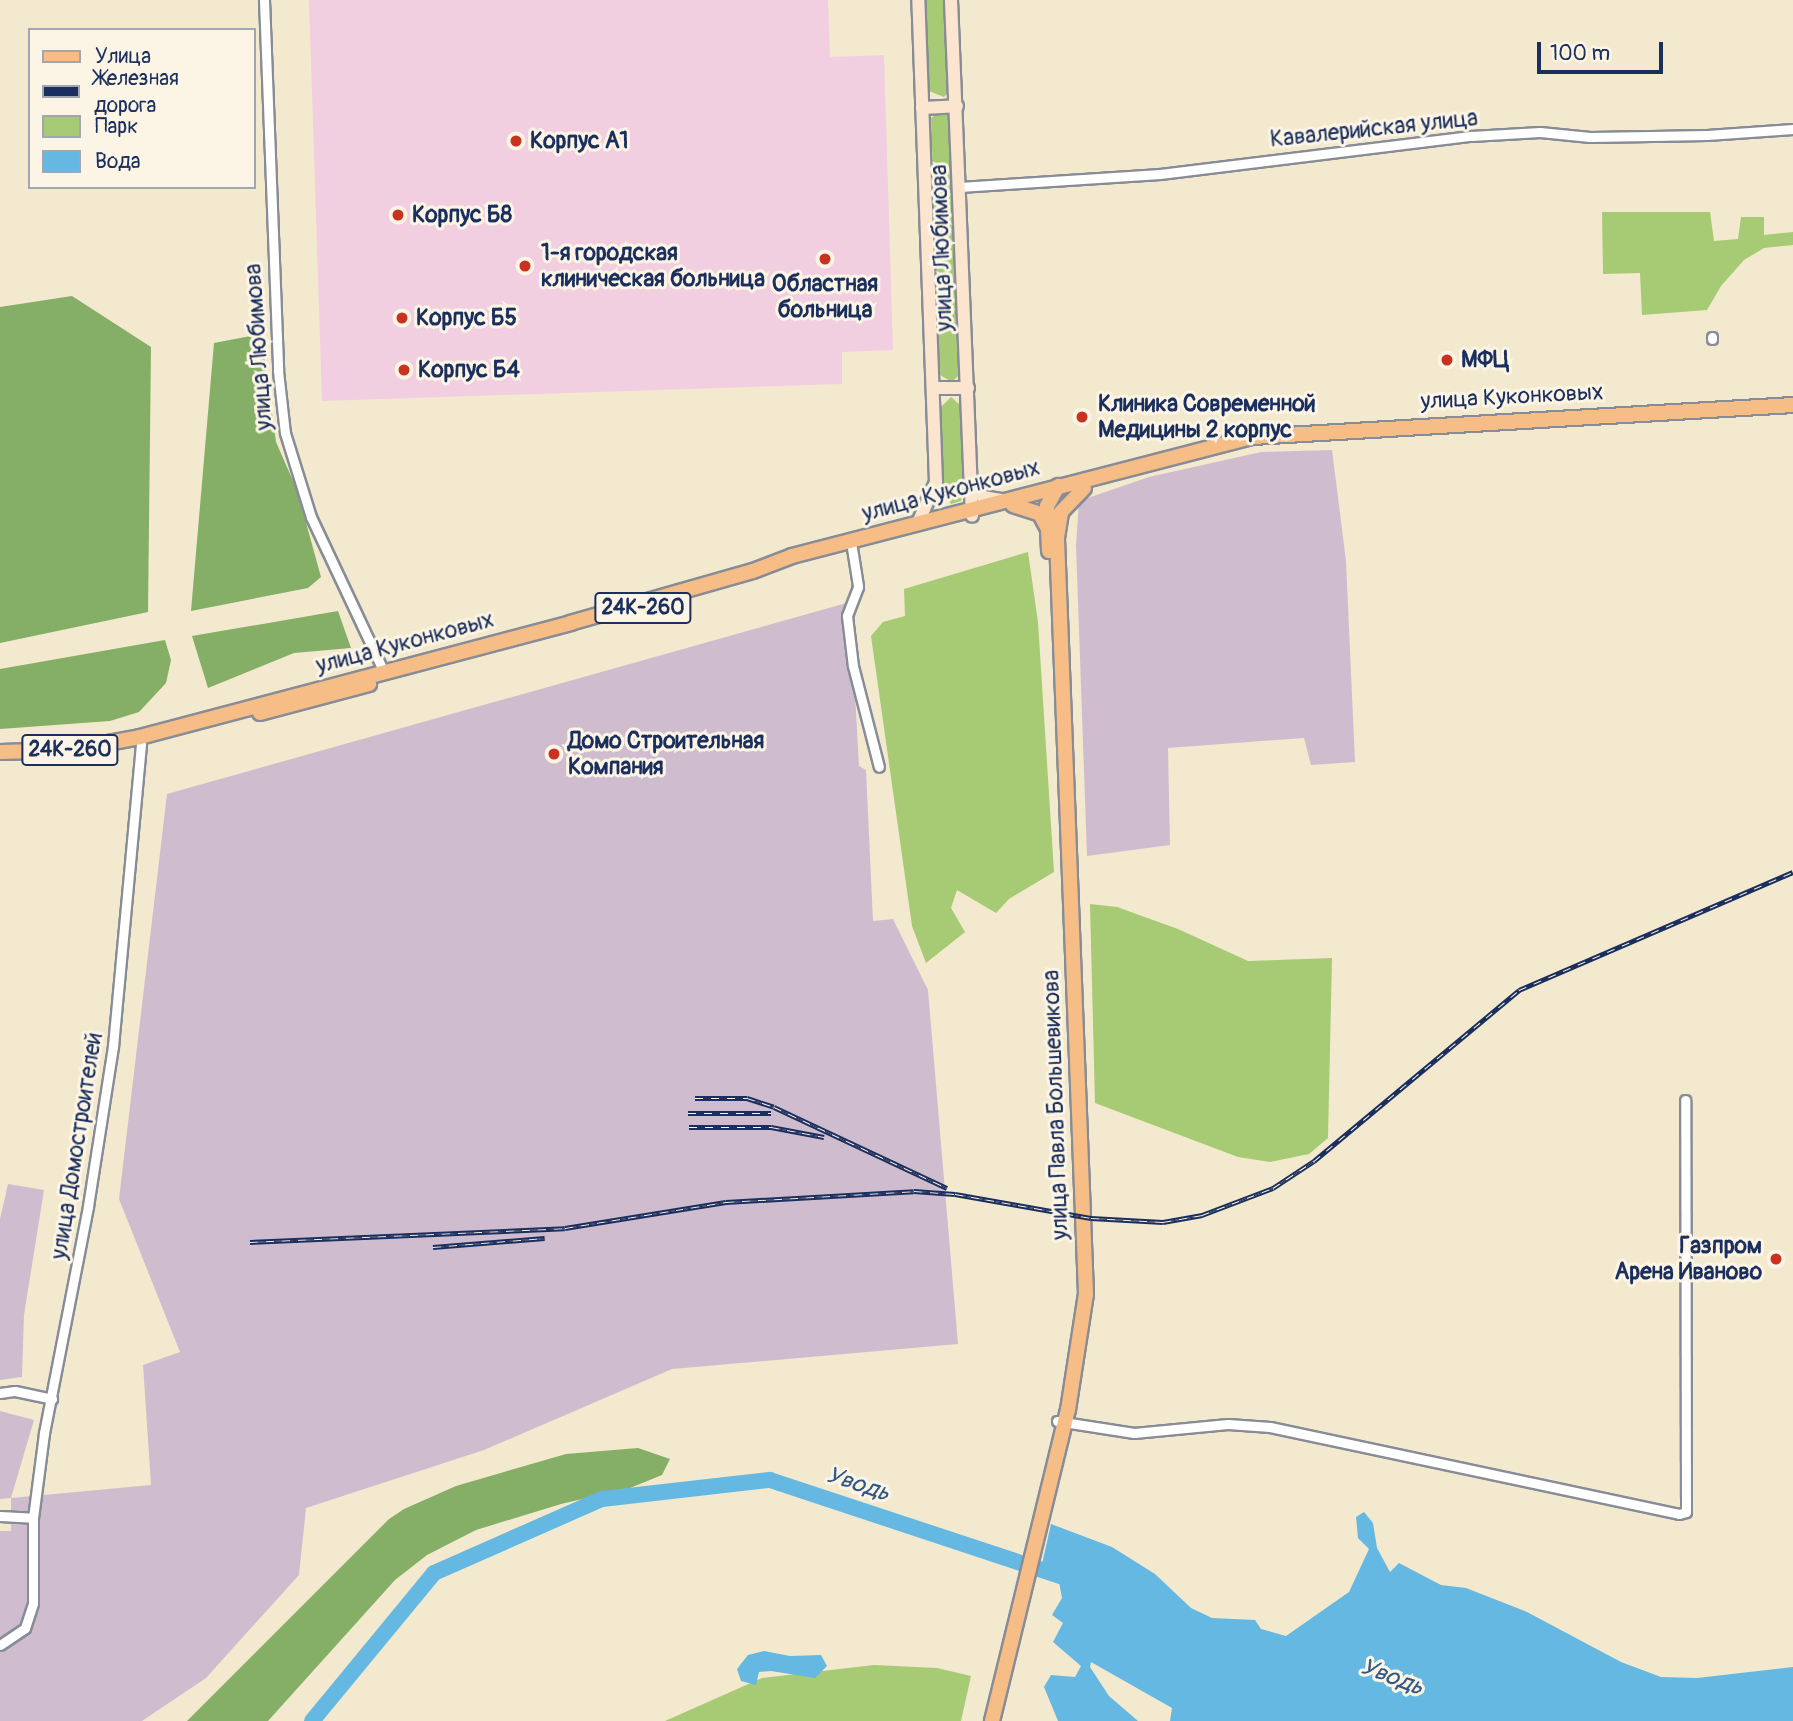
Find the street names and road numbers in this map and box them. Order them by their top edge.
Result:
street label: Кавалерийская улица [1269,104,1479,154]
street label: улица Любимова [925,164,959,332]
street label: улица Любимова [239,263,279,431]
street label: улица Куконковых [1420,378,1604,416]
street label: улица Куконковых [859,454,1043,528]
road number: 24К-260 [594,590,692,626]
street label: улица Куконковых [313,606,497,680]
road number: 24К-260 [21,732,119,768]
street label: улица Павла Большевикова [1037,970,1075,1240]
street label: улица Домостроителей [45,1031,109,1261]

